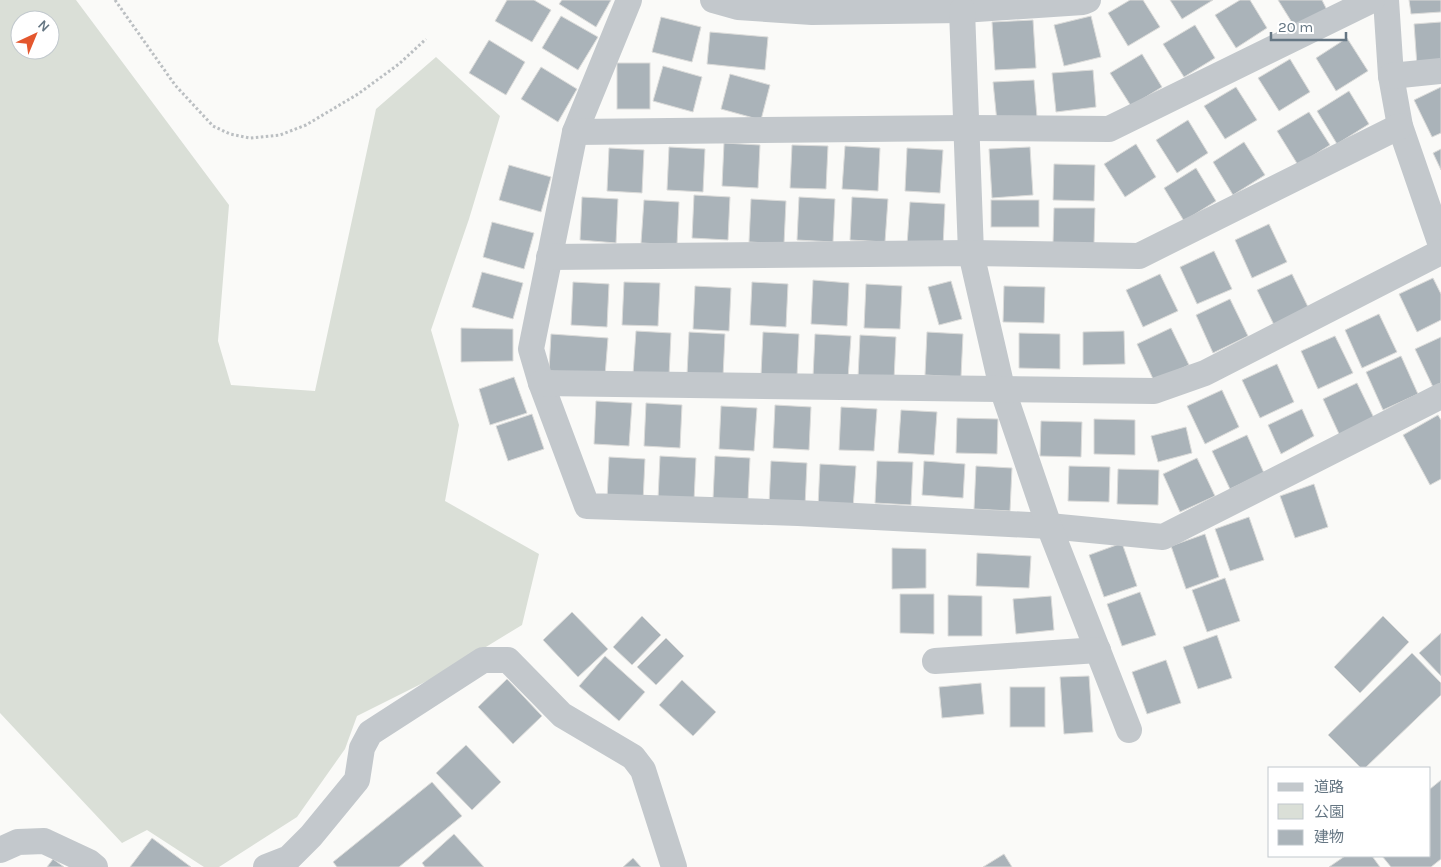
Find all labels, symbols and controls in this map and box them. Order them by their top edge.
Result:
north arrow [10,10,60,60]
scale bar [1271,10,1346,42]
text: N [34,16,53,36]
text: 20 m [1278,18,1313,36]
legend [1268,767,1431,857]
text: 道路 [1314,778,1344,796]
text: 公園 [1314,803,1344,821]
text: 建物 [1314,828,1344,846]

